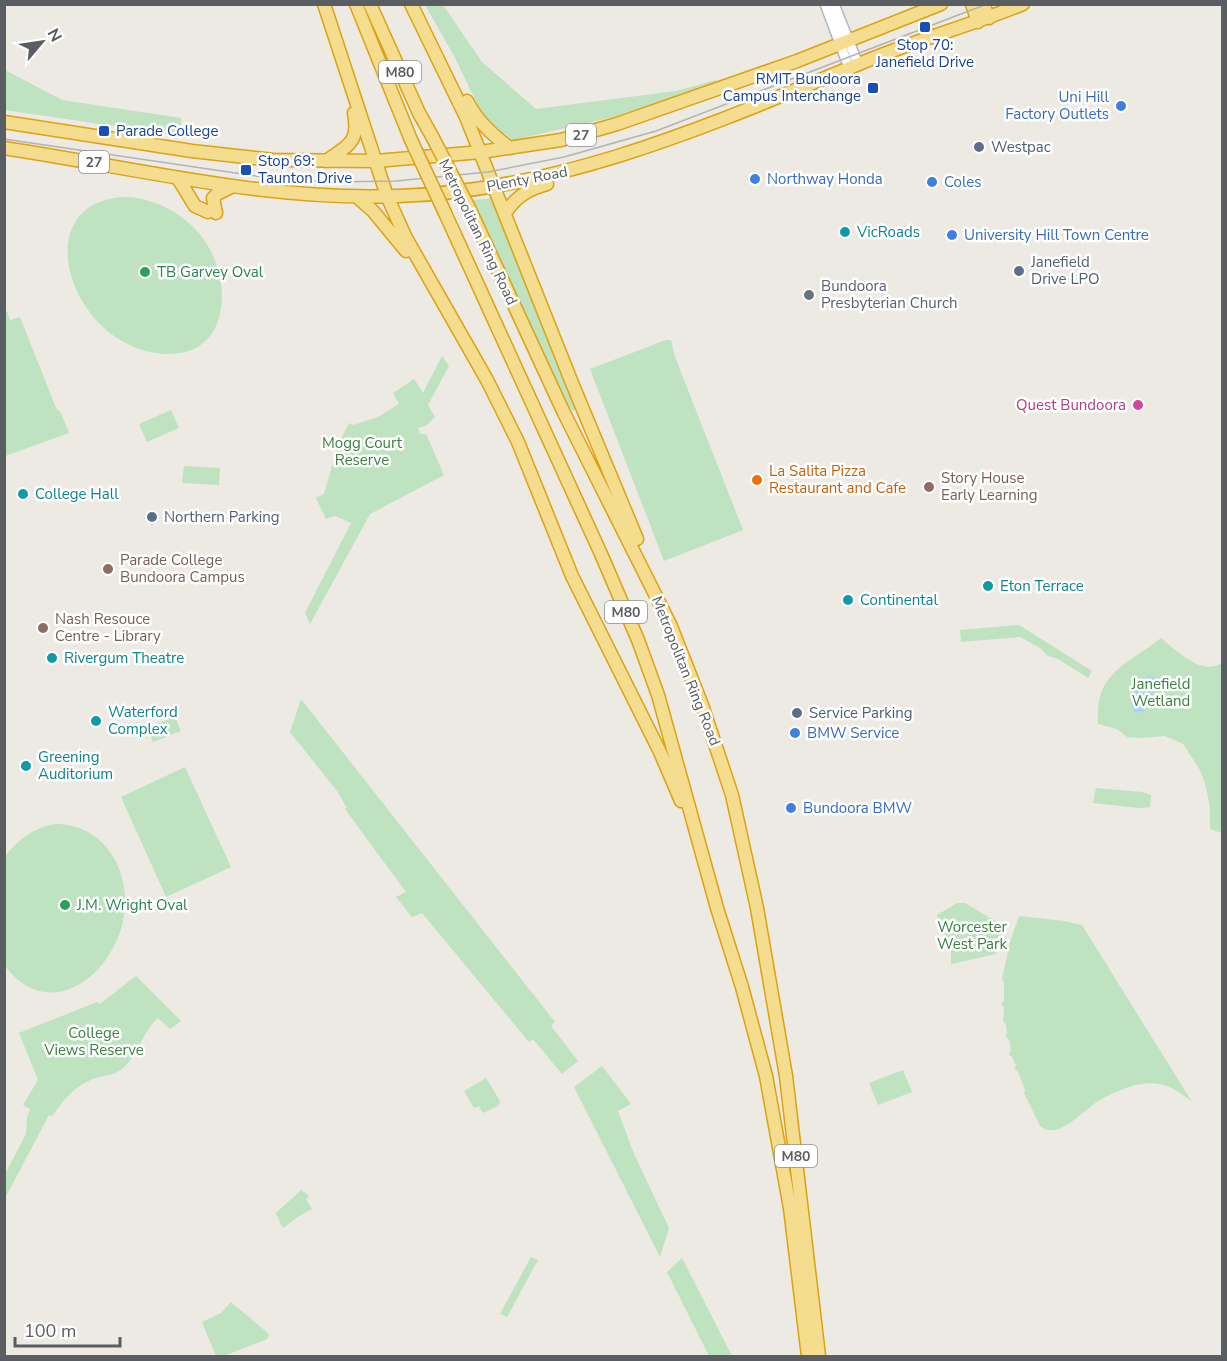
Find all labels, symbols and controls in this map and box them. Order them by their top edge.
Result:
north arrow [12,12,72,72]
marker: Stop 70: Janefield Drive [918,20,932,34]
text: N [42,25,67,46]
place label: Stop 70: Janefield Drive [875,35,974,72]
road number: M80 [379,61,421,83]
place label: RMIT Bundoora Campus Interchange [723,69,861,106]
marker: RMIT Bundoora Campus Interchange [866,81,880,95]
place label: Uni Hill Factory Outlets [1005,87,1110,124]
marker: Uni Hill Factory Outlets [1114,99,1128,113]
place label: Parade College [116,121,218,141]
marker: Parade College [97,124,111,138]
road number: 27 [566,124,596,146]
place label: Westpac [991,137,1051,157]
marker: Westpac [972,140,986,154]
road number: 27 [79,151,109,173]
place label: Stop 69: Taunton Drive [258,151,352,188]
street label: Metropolitan Ring Road [434,156,522,308]
street label: Plenty Road [485,161,569,197]
marker: Stop 69: Taunton Drive [239,163,253,177]
place label: Northway Honda [767,169,883,189]
marker: Northway Honda [748,172,762,186]
place label: Coles [944,172,981,192]
marker: Coles [925,175,939,189]
place label: VicRoads [856,222,920,242]
marker: VicRoads [838,225,852,239]
place label: University Hill Town Centre [964,225,1149,245]
marker: University Hill Town Centre [945,228,959,242]
place label: Janefield Drive LPO [1030,252,1099,289]
place label: TB Garvey Oval [157,262,264,282]
marker: Janefield Drive LPO [1012,264,1026,278]
marker: TB Garvey Oval [138,265,152,279]
place label: Bundoora Presbyterian Church [821,276,957,313]
marker: Bundoora Presbyterian Church [802,288,816,302]
place label: Quest Bundoora [1016,395,1126,415]
marker: Quest Bundoora [1131,398,1145,412]
park label: Mogg Court Reserve [322,433,403,470]
place label: La Salita Pizza Restaurant and Cafe [769,461,906,498]
place label: Story House Early Learning [941,468,1037,505]
marker: La Salita Pizza Restaurant and Cafe [750,473,764,487]
marker: Story House Early Learning [922,480,936,494]
place label: College Hall [35,484,119,504]
marker: College Hall [16,487,30,501]
place label: Northern Parking [164,507,279,527]
marker: Northern Parking [145,510,159,524]
place label: Parade College Bundoora Campus [120,550,245,587]
marker: Parade College Bundoora Campus [101,562,115,576]
place label: Eton Terrace [1000,576,1084,596]
marker: Eton Terrace [981,579,995,593]
place label: Continental [860,590,938,610]
street label: Metropolitan Ring Road [647,593,725,749]
marker: Continental [841,593,855,607]
road number: M80 [605,601,647,623]
place label: Nash Resouce Centre - Library [55,609,161,646]
marker: Nash Resouce Centre - Library [36,621,50,635]
place label: Rivergum Theatre [64,648,184,668]
marker: Rivergum Theatre [45,651,59,665]
park label: Janefield Wetland [1131,674,1190,711]
place label: Waterford Complex [108,702,178,739]
place label: Service Parking [809,703,913,723]
marker: Service Parking [790,706,804,720]
marker: Waterford Complex [89,714,103,728]
place label: BMW Service [807,723,899,743]
marker: BMW Service [788,726,802,740]
place label: Greening Auditorium [38,747,113,784]
marker: Greening Auditorium [19,759,33,773]
place label: Bundoora BMW [803,798,913,818]
marker: Bundoora BMW [784,801,798,815]
place label: J.M. Wright Oval [76,895,188,915]
marker: J.M. Wright Oval [58,898,72,912]
park label: Worcester West Park [937,917,1007,954]
park label: College Views Reserve [43,1023,144,1060]
road number: M80 [775,1145,817,1167]
scale bar [15,1310,120,1348]
text: 100 m [24,1319,76,1343]

